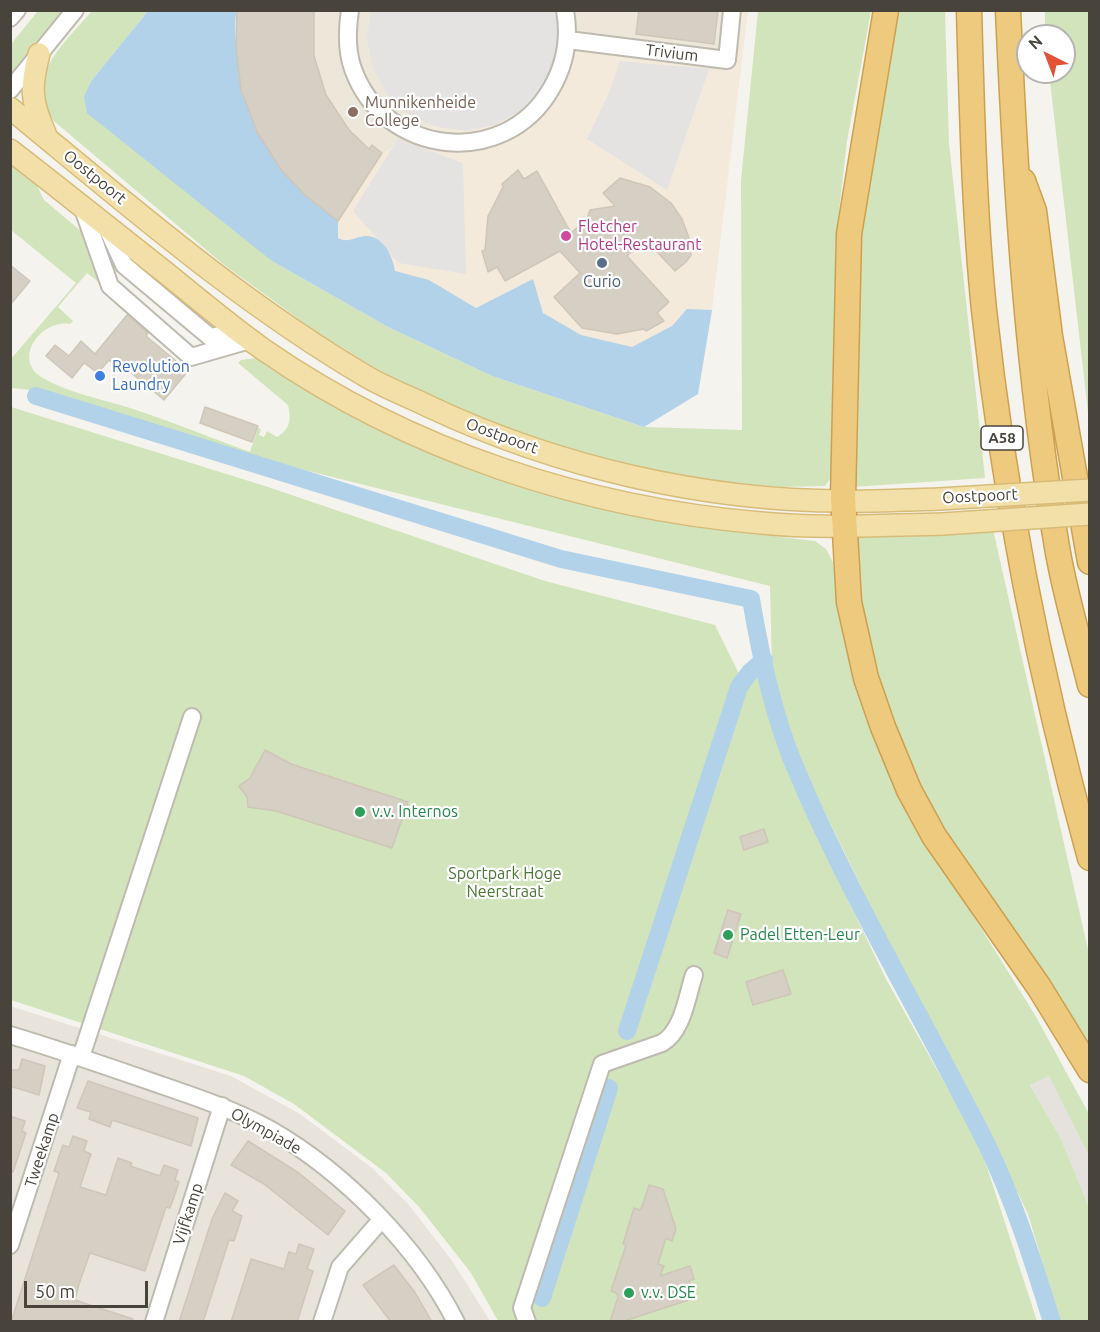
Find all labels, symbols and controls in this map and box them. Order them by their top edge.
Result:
north arrow [1016,24,1076,84]
text: N [1025,31,1046,53]
street label: Trivium [645,40,699,66]
place label: Munnikenheide College [365,93,476,131]
marker: Munnikenheide College [346,105,360,119]
street label: Oostpoort [60,146,130,208]
place label: Fletcher Hotel-Restaurant [578,217,701,255]
marker: Fletcher Hotel-Restaurant [559,229,573,243]
marker: Curio [595,256,609,270]
place label: Curio [583,272,621,292]
place label: Revolution Laundry [112,357,190,395]
marker: Revolution Laundry [93,369,107,383]
street label: Oostpoort [463,414,541,458]
road number: A58 [981,426,1023,450]
street label: Oostpoort [942,484,1018,508]
place label: v.v. Internos [372,802,458,822]
marker: v.v. Internos [353,805,367,819]
park label: Sportpark Hoge Neerstraat [448,864,562,902]
place label: Padel Etten-Leur [740,925,860,945]
marker: Padel Etten-Leur [721,928,735,942]
street label: Olympiade [227,1104,305,1158]
street label: Tweekamp [21,1110,63,1190]
street label: Vijfkamp [169,1181,207,1247]
scale bar [27,1269,152,1307]
text: 50 m [35,1281,75,1301]
place label: v.v. DSE [641,1283,696,1303]
marker: v.v. DSE [622,1286,636,1300]

